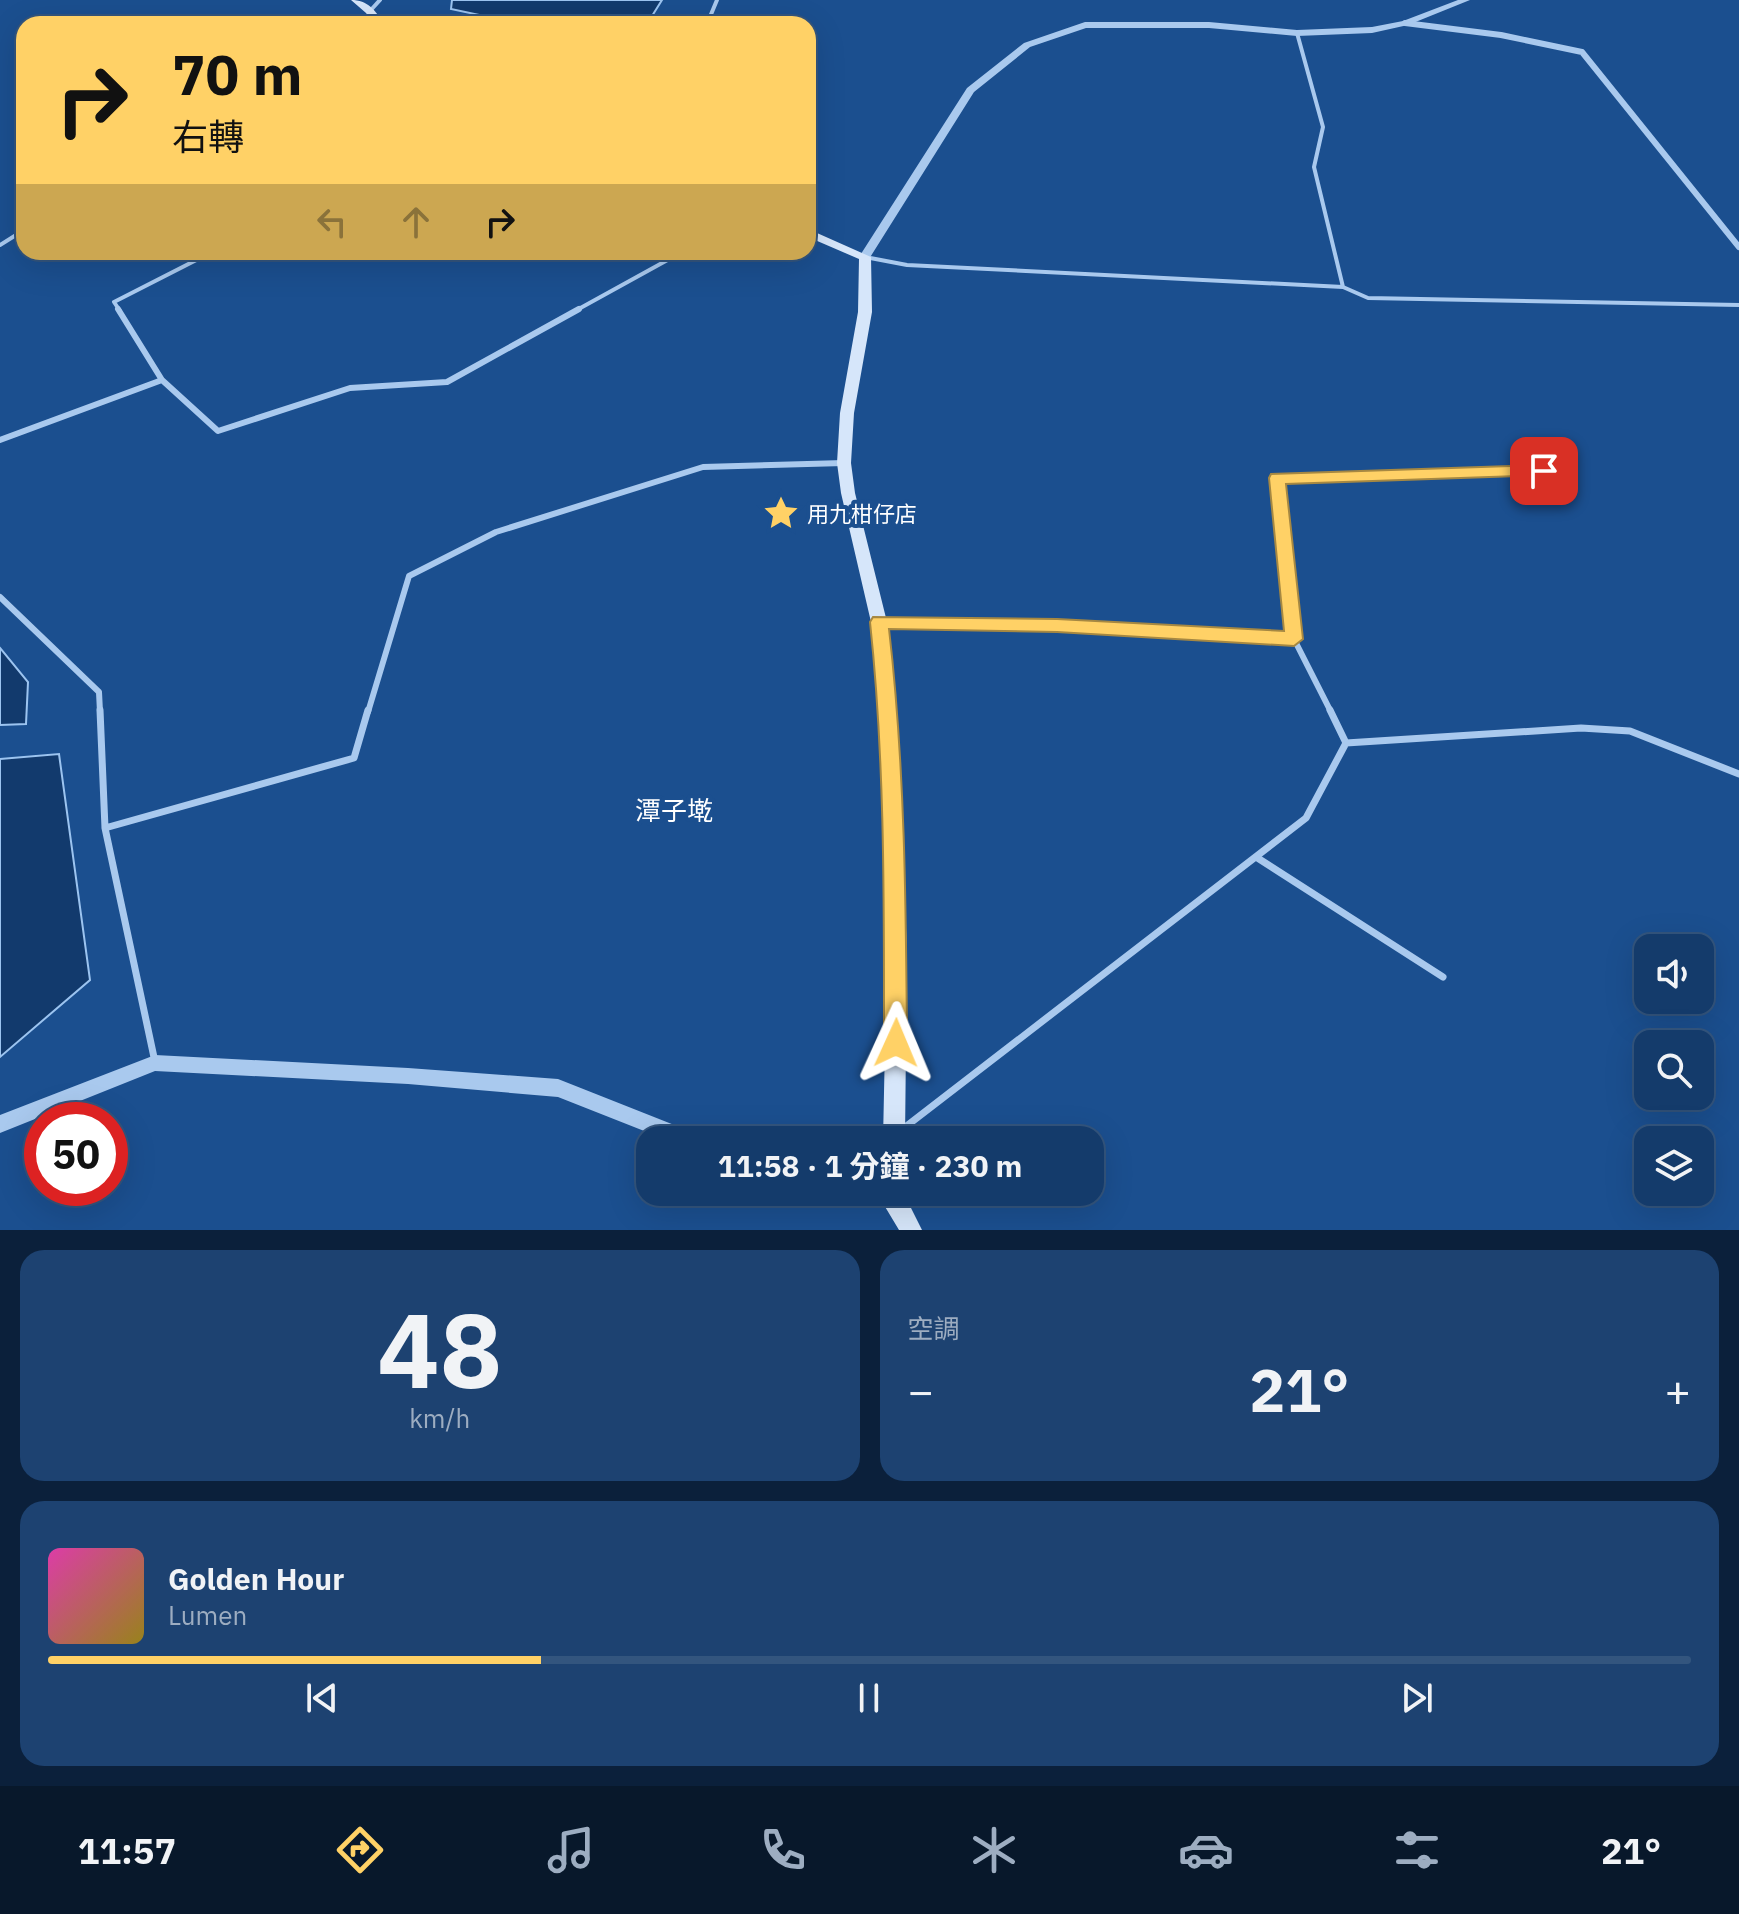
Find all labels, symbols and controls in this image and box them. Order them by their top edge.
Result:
text: 70 m [172,38,302,110]
icon: right [40,48,144,152]
text: 右轉 [172,113,244,160]
icon: left [310,200,354,244]
icon: ahead [394,200,438,244]
icon: right [478,200,522,244]
pin [1510,437,1578,505]
icon: arrive [1522,449,1566,493]
place icon: 用九柑仔店 [762,494,800,532]
place label: 用九柑仔店 [807,499,917,528]
district label: 潭子墘 [635,793,713,827]
map controls [1634,934,1714,1206]
button: sound [1634,934,1714,1014]
position arrow [854,1001,938,1085]
button: search [1634,1030,1714,1110]
speed limit sign: 50 [24,1102,128,1206]
button: layers [1634,1126,1714,1206]
text: 11:58 · 1 分鐘 · 230 m [718,1146,1022,1185]
text: 48 [377,1281,502,1417]
text: 空調 [908,1311,960,1345]
text: 21° [1249,1350,1349,1429]
text: − [908,1362,934,1419]
text: + [1665,1362,1691,1419]
text: km/h [409,1401,470,1435]
text: Golden Hour [168,1559,344,1598]
text: Lumen [168,1598,247,1632]
icon: previous [300,1676,344,1720]
icon: pause [847,1676,891,1720]
icon: next [1395,1676,1439,1720]
icon: directions [332,1822,388,1878]
icon: music [543,1822,599,1878]
icon: phone [755,1822,811,1878]
icon: climate [966,1822,1022,1878]
icon: car [1178,1822,1234,1878]
icon: filters [1389,1822,1445,1878]
text: 11:57 [78,1827,176,1874]
text: 21° [1601,1827,1661,1874]

